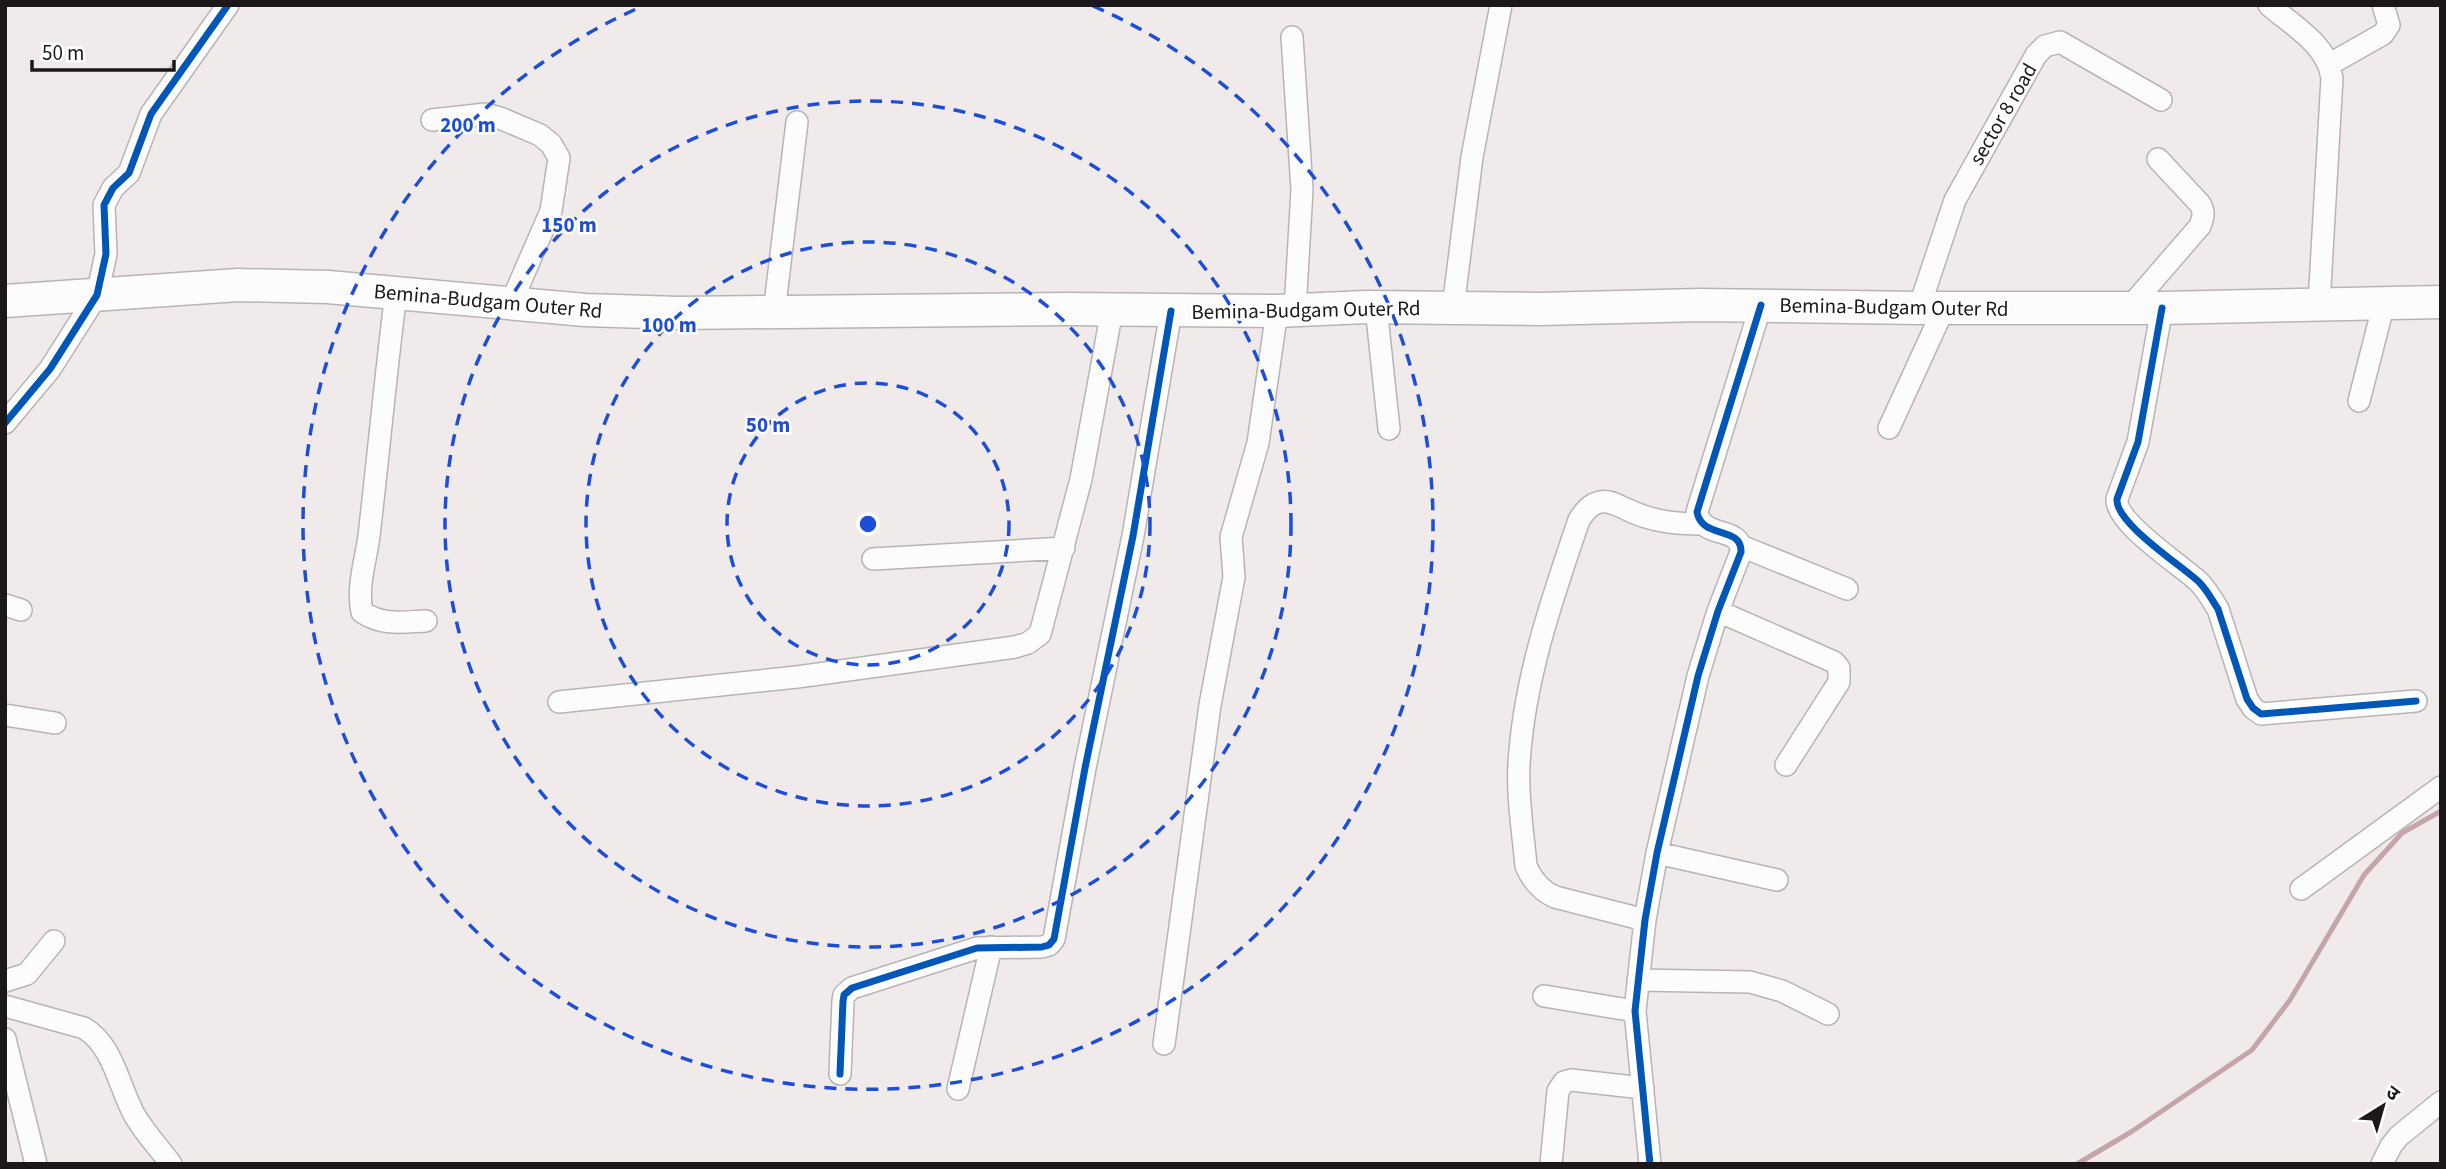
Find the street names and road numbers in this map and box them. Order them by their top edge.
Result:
street label: sector 8 road [1962,57,2044,171]
street label: Bemina-Budgam Outer Rd [372,276,604,326]
street label: Bemina-Budgam Outer Rd [1779,290,2009,324]
street label: Bemina-Budgam Outer Rd [1191,293,1421,327]

